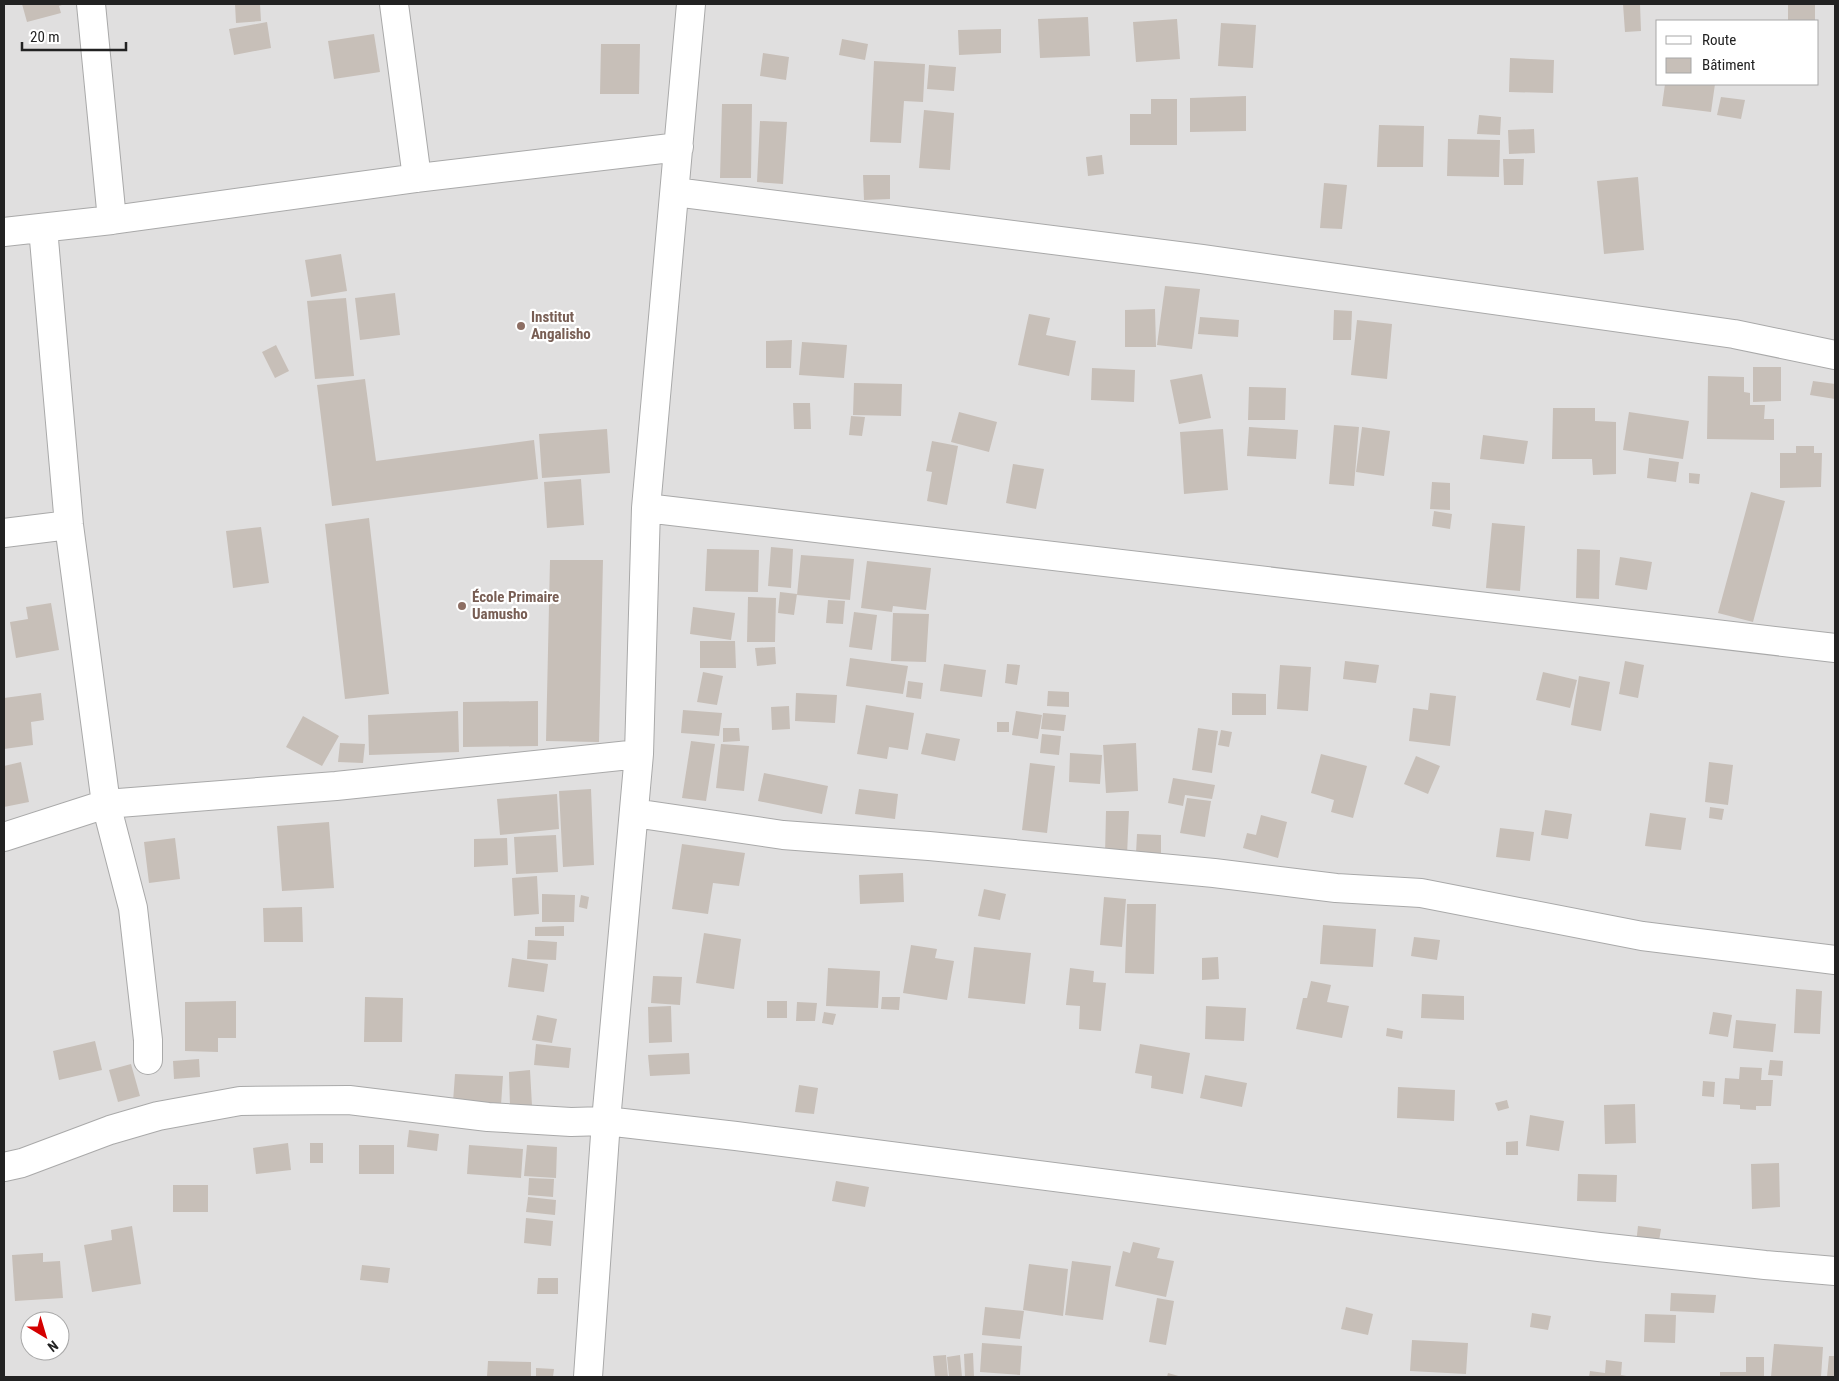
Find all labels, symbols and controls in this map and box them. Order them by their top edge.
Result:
scale bar [22,20,126,52]
legend [1656,20,1819,85]
text: 20 m [30,28,60,46]
text: Route [1702,31,1736,49]
text: Bâtiment [1702,56,1755,74]
place label: Institut Angalisho [531,308,591,343]
marker: Institut Angalisho [515,320,527,332]
place label: École Primaire Uamusho [472,588,559,623]
marker: École Primaire Uamusho [456,600,468,612]
north arrow [20,1311,70,1361]
text: N [45,1337,61,1355]

